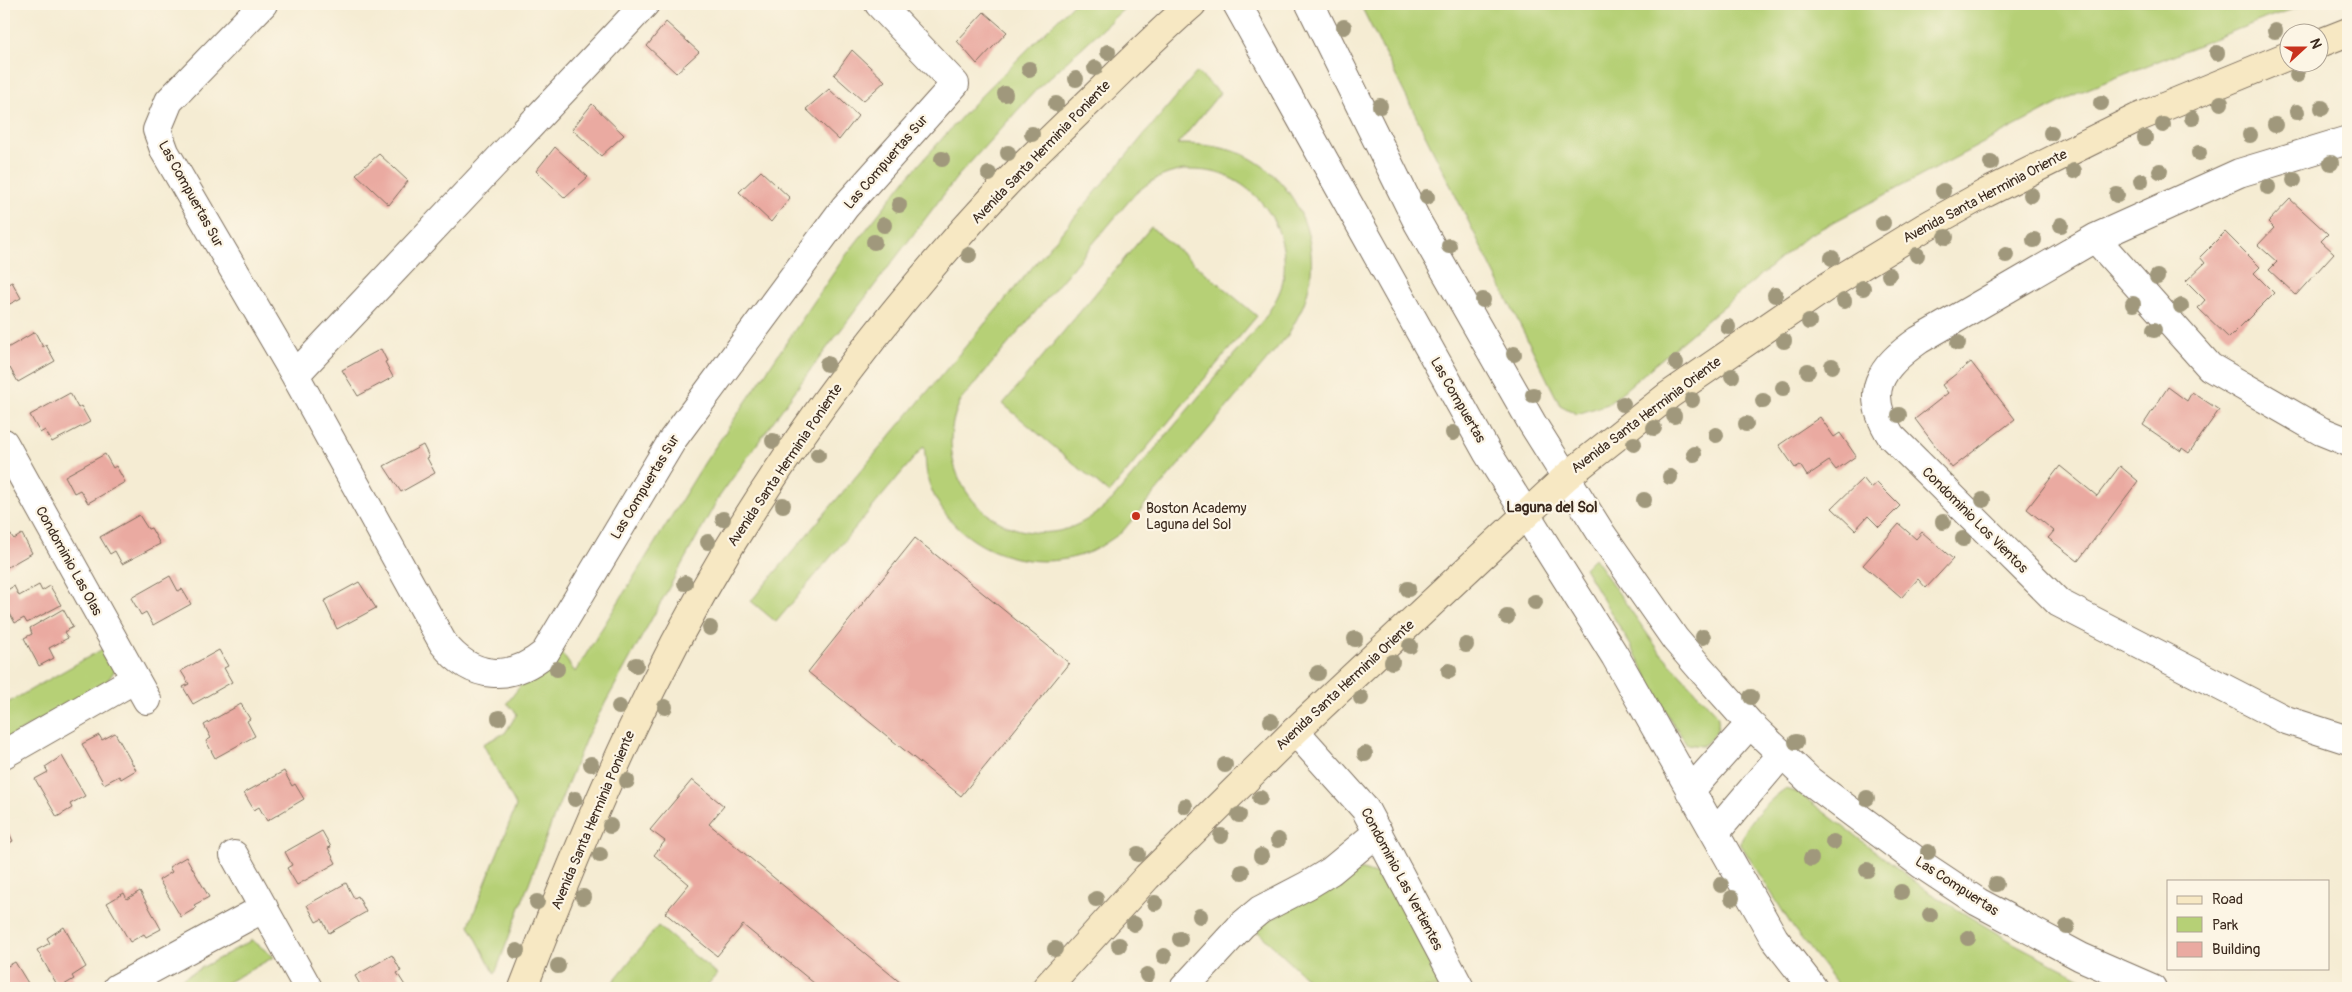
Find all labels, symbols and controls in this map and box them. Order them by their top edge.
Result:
north arrow [2280,22,2330,72]
text: N [2306,36,2325,51]
street label: Avenida Santa Herminia Poniente [968,77,1114,227]
street label: Las Compuertas Sur [841,111,931,213]
street label: Las Compuertas Sur [155,138,227,250]
street label: Avenida Santa Herminia Oriente [1900,145,2070,247]
street label: Avenida Santa Herminia Oriente [1568,353,1724,477]
street label: Las Compuertas [1427,354,1490,446]
street label: Avenida Santa Herminia Poniente [724,380,846,550]
street label: Las Compuertas Sur [607,432,683,542]
street label: Condominio Los Vientos [1919,464,2032,577]
district label: Laguna del Sol [1506,498,1598,517]
place label: Boston Academy Laguna del Sol [1146,500,1247,533]
street label: Condominio Las Olas [32,503,106,619]
marker: Boston Academy Laguna del Sol [1130,510,1142,522]
street label: Avenida Santa Herminia Oriente [1272,616,1418,754]
street label: Avenida Santa Herminia Poniente [548,728,638,912]
street label: Condominio Las Vertientes [1357,805,1447,954]
street label: Las Compuertas [1912,853,2002,920]
legend [2167,880,2330,970]
text: Road [2212,890,2243,909]
text: Park [2212,916,2239,935]
text: Building [2212,940,2260,959]

